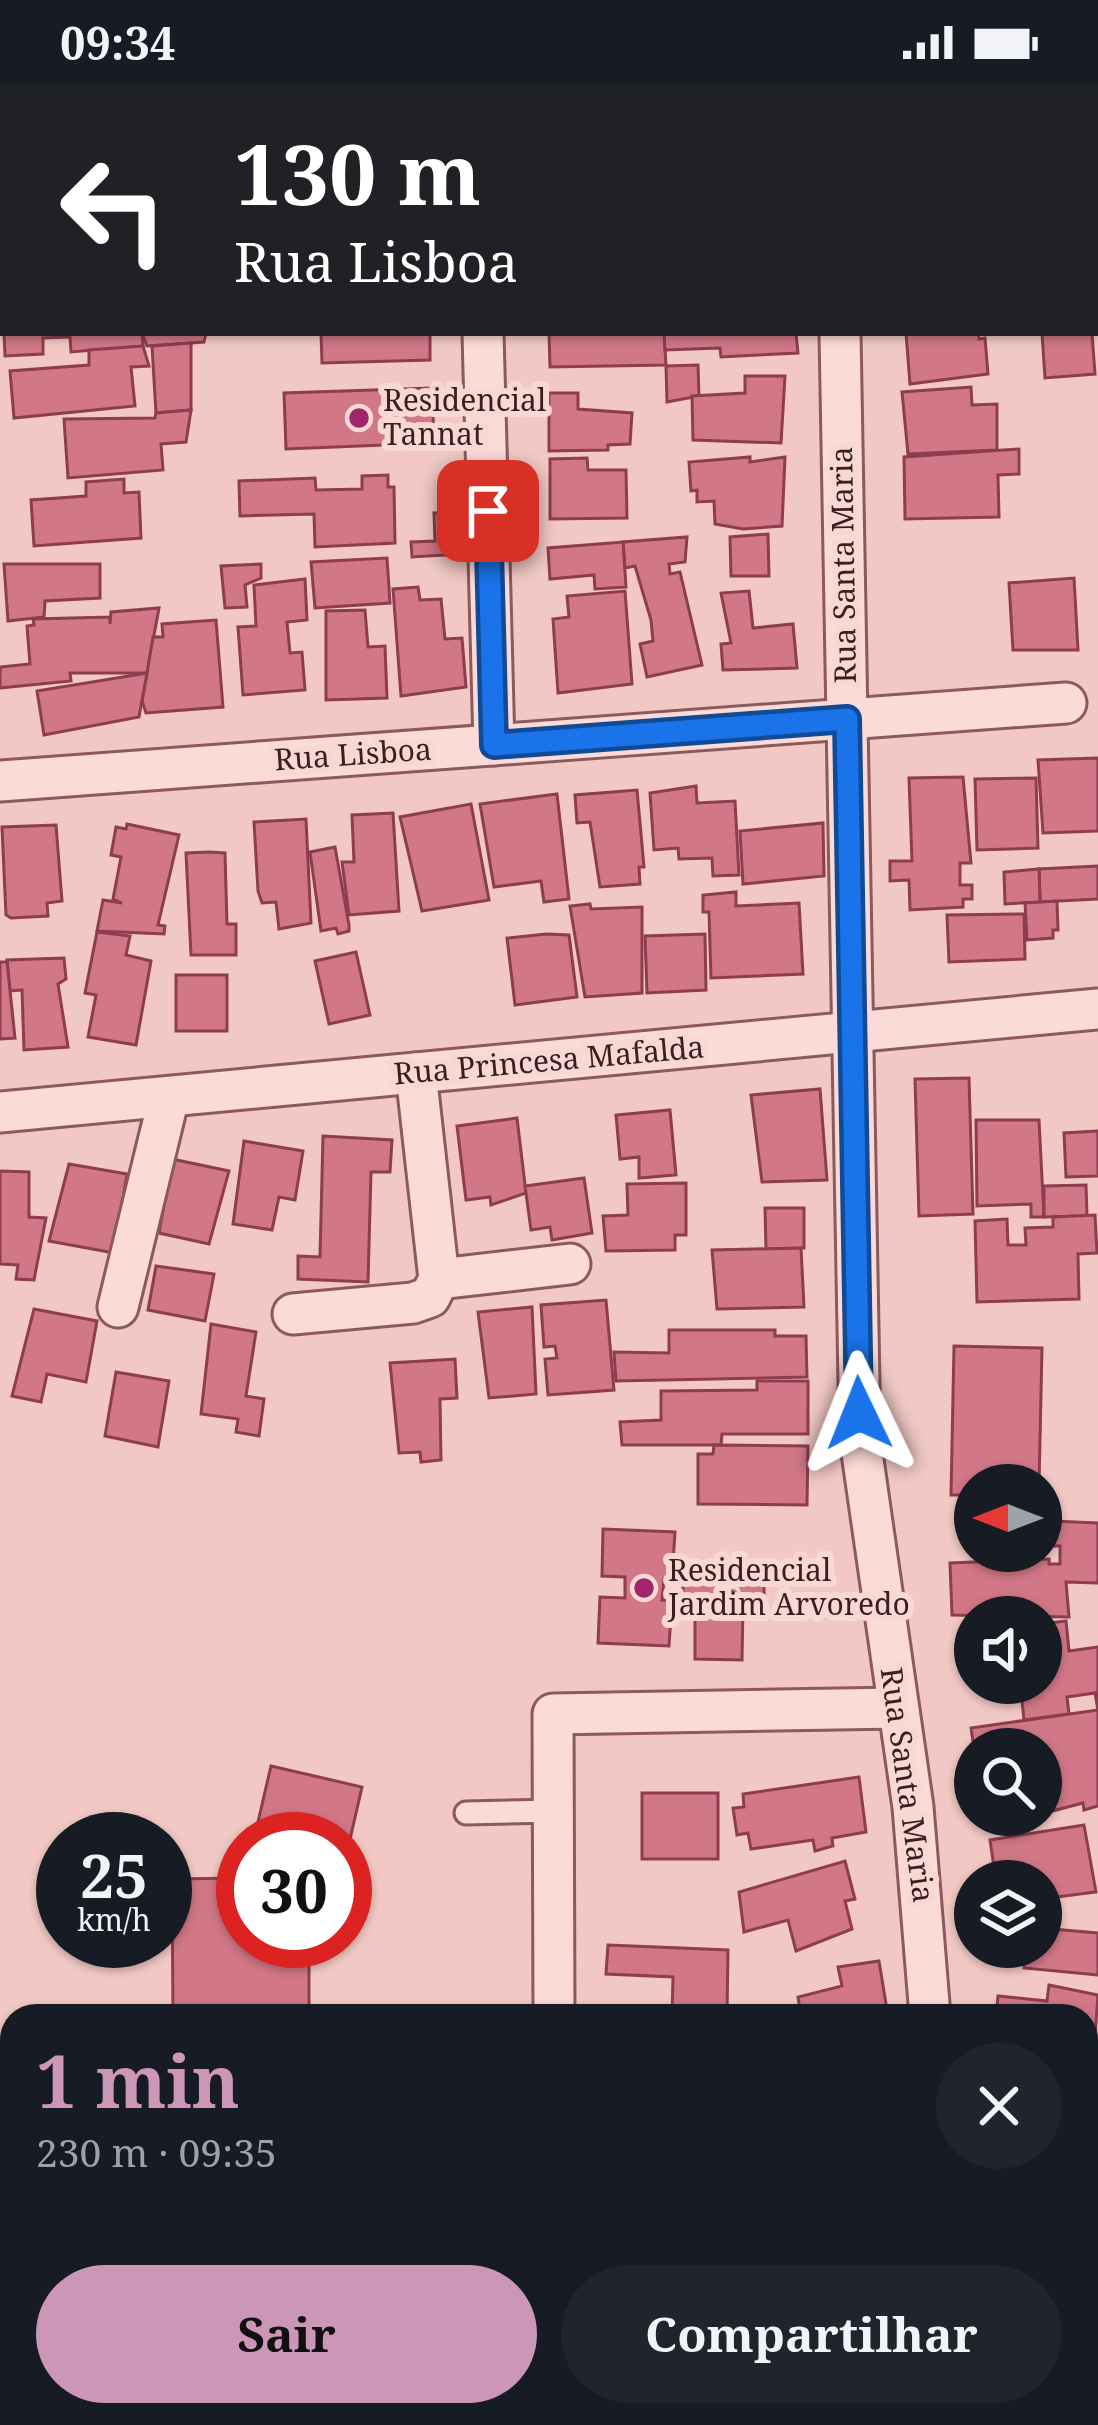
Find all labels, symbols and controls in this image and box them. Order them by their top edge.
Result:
text: 09:34 [60,12,175,73]
text: 130 m [234,115,481,230]
icon: left [36,132,192,288]
text: Rua Lisboa [234,224,518,298]
place label: Residencial Tannat [383,379,546,454]
marker: Residencial Tannat [346,405,372,431]
street label: Rua Santa Maria [820,446,865,684]
pin [437,460,539,562]
icon: arrive [455,478,521,544]
street label: Rua Lisboa [273,728,433,779]
street label: Rua Princesa Mafalda [392,1026,706,1093]
position arrow [796,1350,922,1476]
north arrow [954,1464,1062,1572]
map controls [954,1464,1062,1968]
place label: Residencial Jardim Arvoredo [667,1549,910,1624]
marker: Residencial Jardim Arvoredo [631,1575,657,1601]
button: sound [954,1596,1062,1704]
street label: Rua Santa Maria [872,1665,945,1905]
button: search [954,1728,1062,1836]
speed limit sign: 30 [216,1812,372,1968]
text: 25 [80,1834,148,1916]
button: layers [954,1860,1062,1968]
text: km/h [77,1899,151,1940]
text: 1 min [36,2031,240,2129]
button: close [936,2043,1062,2169]
text: 230 m · 09:35 [36,2125,277,2178]
button: Sair [36,2265,537,2403]
button: Compartilhar [561,2265,1062,2403]

